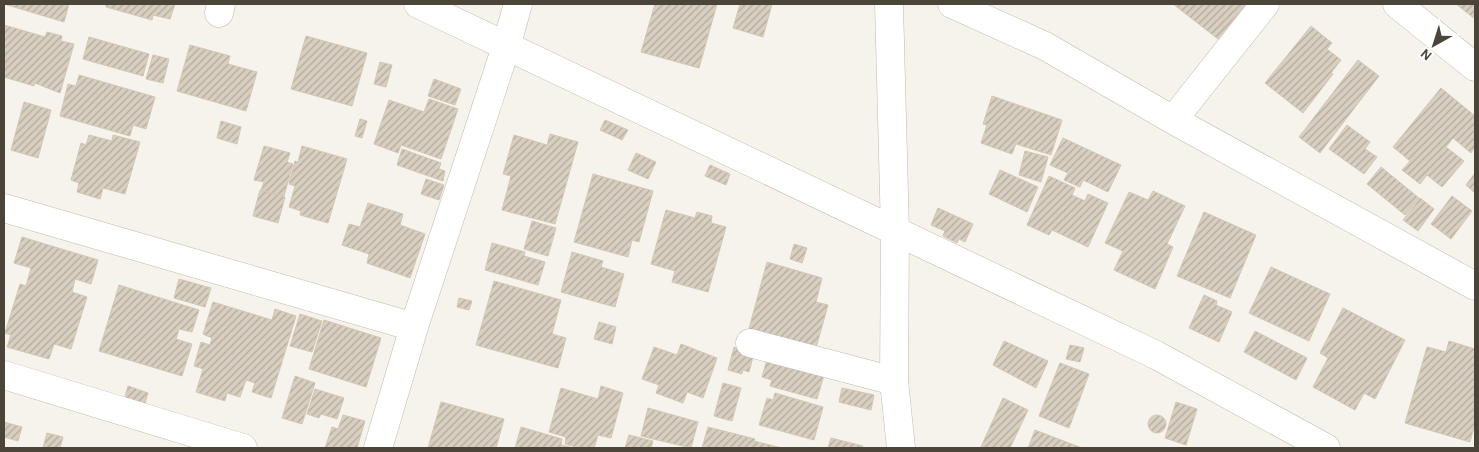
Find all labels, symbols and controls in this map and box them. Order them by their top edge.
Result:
north arrow [1409,20,1459,70]
text: N [1418,46,1435,63]

